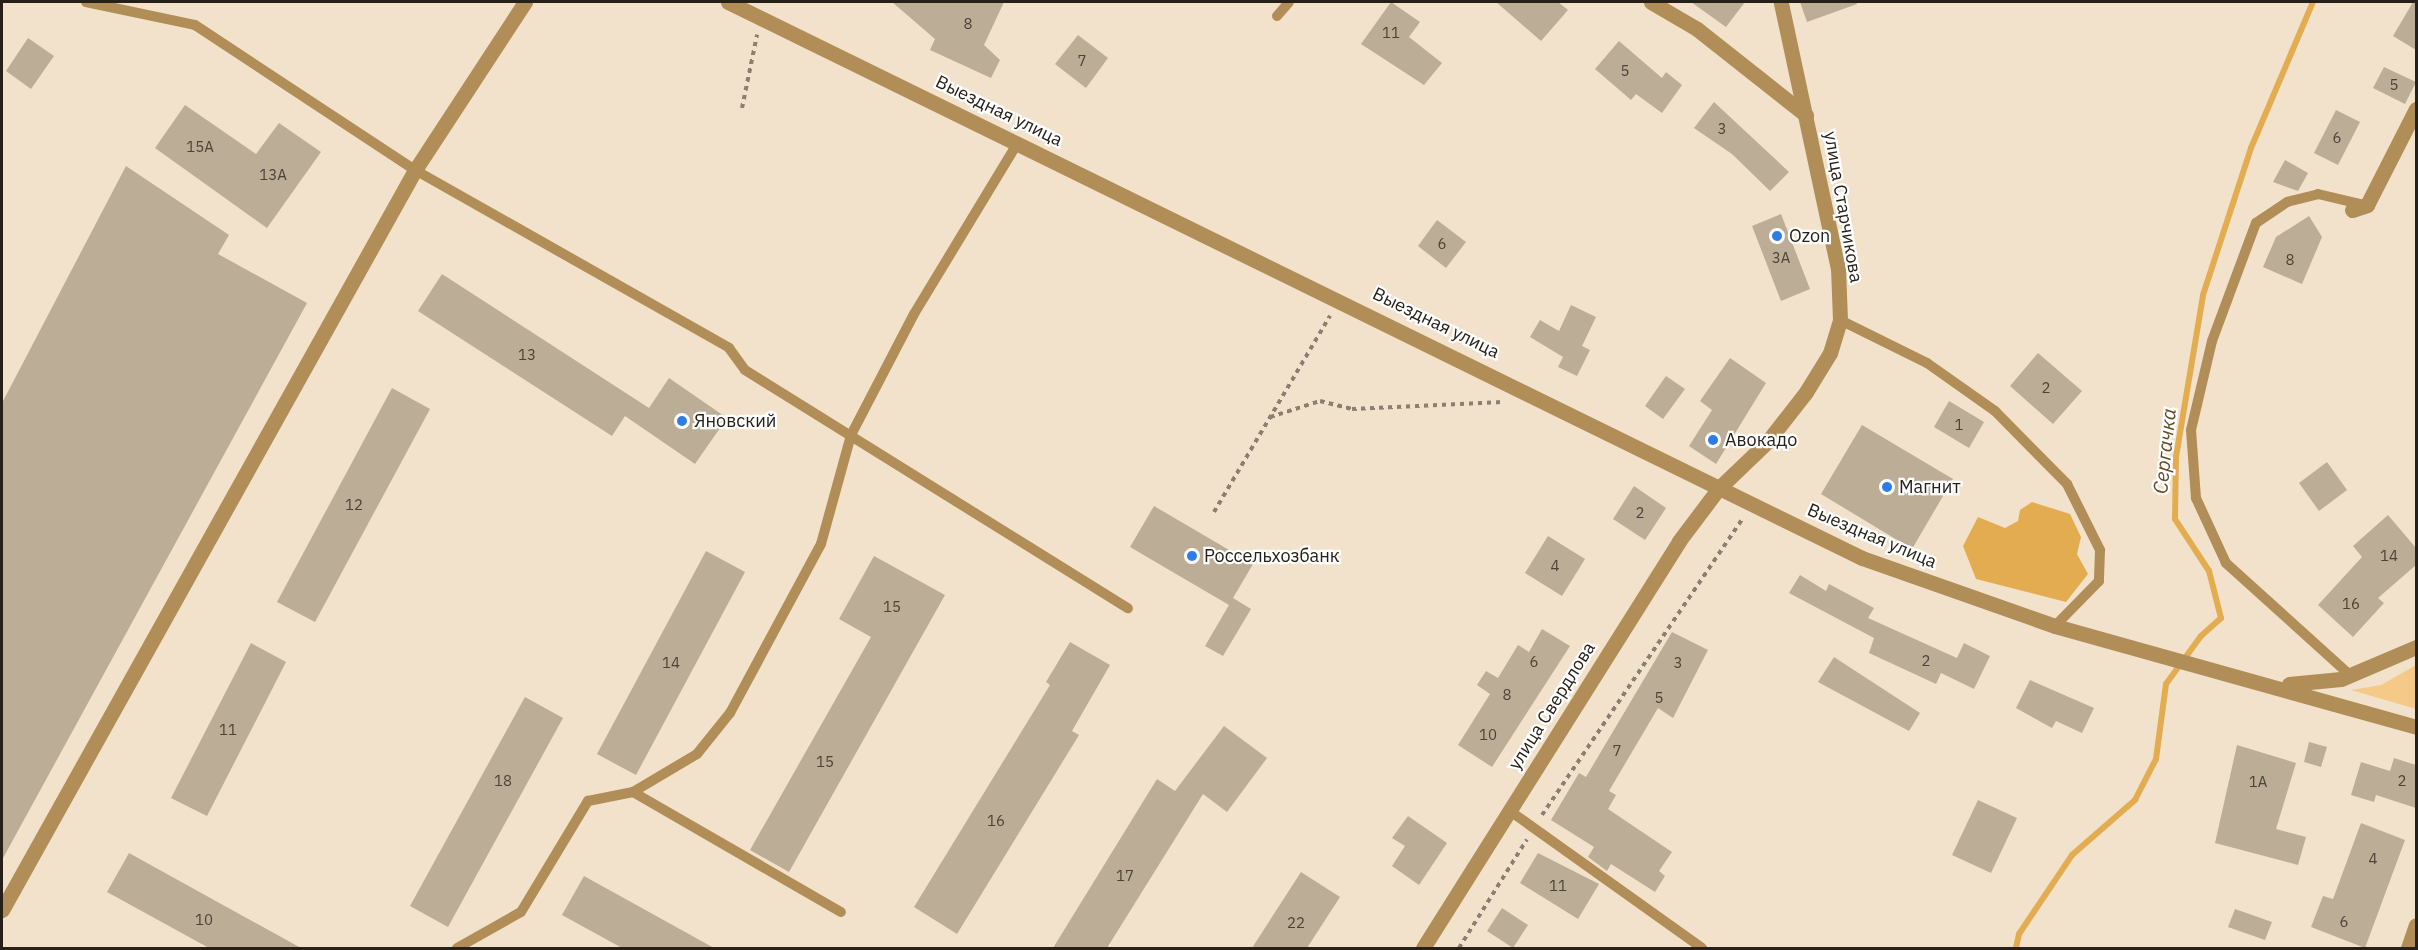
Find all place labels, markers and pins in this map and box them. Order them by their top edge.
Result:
place label: Ozon [1789,225,1830,247]
marker: Ozon [1770,229,1784,243]
place label: Яновский [694,410,776,432]
marker: Яновский [675,414,689,428]
place label: Авокадо [1725,429,1797,451]
marker: Авокадо [1706,433,1720,447]
place label: Магнит [1899,476,1961,498]
marker: Магнит [1880,480,1894,494]
place label: Россельхозбанк [1204,545,1340,567]
marker: Россельхозбанк [1185,549,1199,563]

